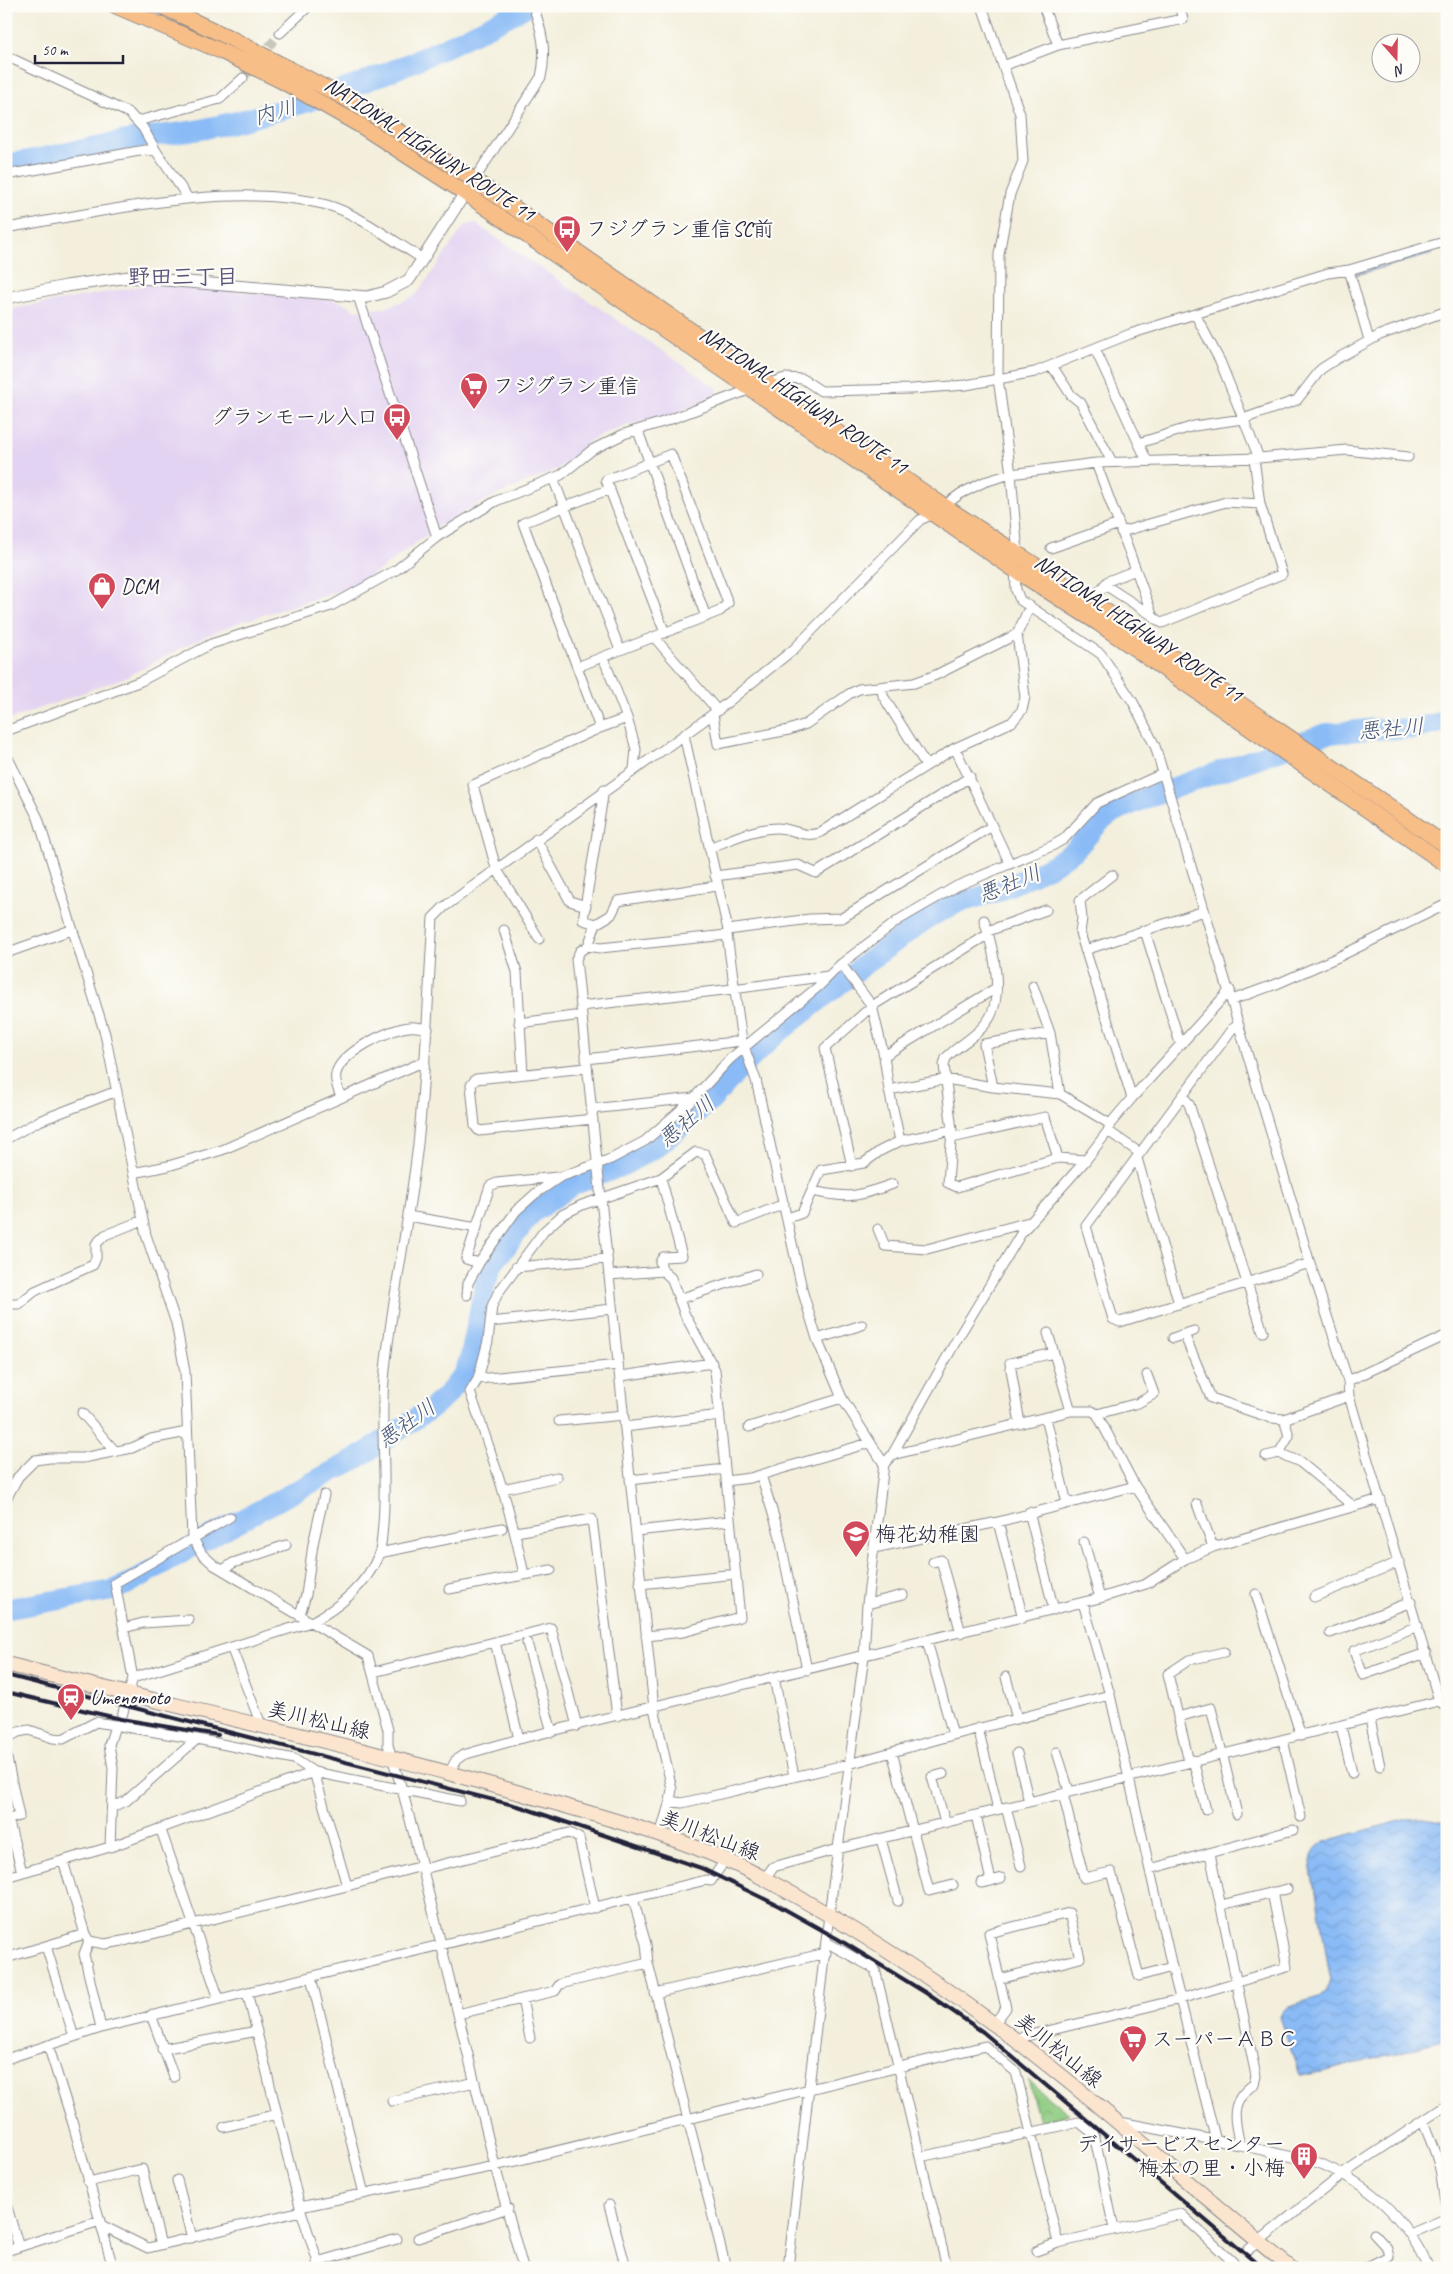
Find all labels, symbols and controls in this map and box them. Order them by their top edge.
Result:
scale bar [35,32,122,64]
north arrow [1370,32,1420,82]
text: 50 m [42,41,69,60]
text: N [1391,60,1407,80]
street label: NATIONAL HIGHWAY ROUTE 11 [320,71,541,228]
water label: 内川 [250,93,300,131]
bus stop icon: フジグラン重信SC前 [552,214,582,253]
place label: フジグラン重信SC前 [586,216,774,242]
district label: 野田三丁目 [128,263,238,291]
street label: NATIONAL HIGHWAY ROUTE 11 [695,321,914,480]
supermarket icon: フジグラン重信 [459,371,489,410]
place label: フジグラン重信 [493,373,639,399]
bus stop icon: グランモール入口 [382,402,412,441]
place label: グランモール入口 [211,404,378,430]
street label: NATIONAL HIGHWAY ROUTE 11 [1030,549,1249,708]
shop icon: DCM [87,571,117,610]
place label: DCM [121,573,159,599]
water label: 悪社川 [1357,712,1425,746]
water label: 悪社川 [974,859,1045,909]
water label: 悪社川 [652,1090,721,1154]
water label: 悪社川 [372,1393,442,1455]
school or university icon: 梅花幼稚園 [841,1519,871,1558]
place label: 梅花幼稚園 [875,1521,980,1547]
station icon: Umenomoto [56,1682,86,1721]
place label: Umenomoto [90,1684,171,1710]
street label: 美川松山線 [265,1696,373,1744]
street label: 美川松山線 [656,1804,764,1866]
street label: 美川松山線 [1010,2007,1108,2093]
supermarket icon: スーパーＡＢＣ [1118,2024,1148,2063]
place label: スーパーＡＢＣ [1152,2026,1298,2052]
place label: デイサービスセンター 梅本の里・小梅 [1077,2131,1285,2181]
building icon: デイサービスセンター 梅本の里・小梅 [1289,2141,1319,2180]

